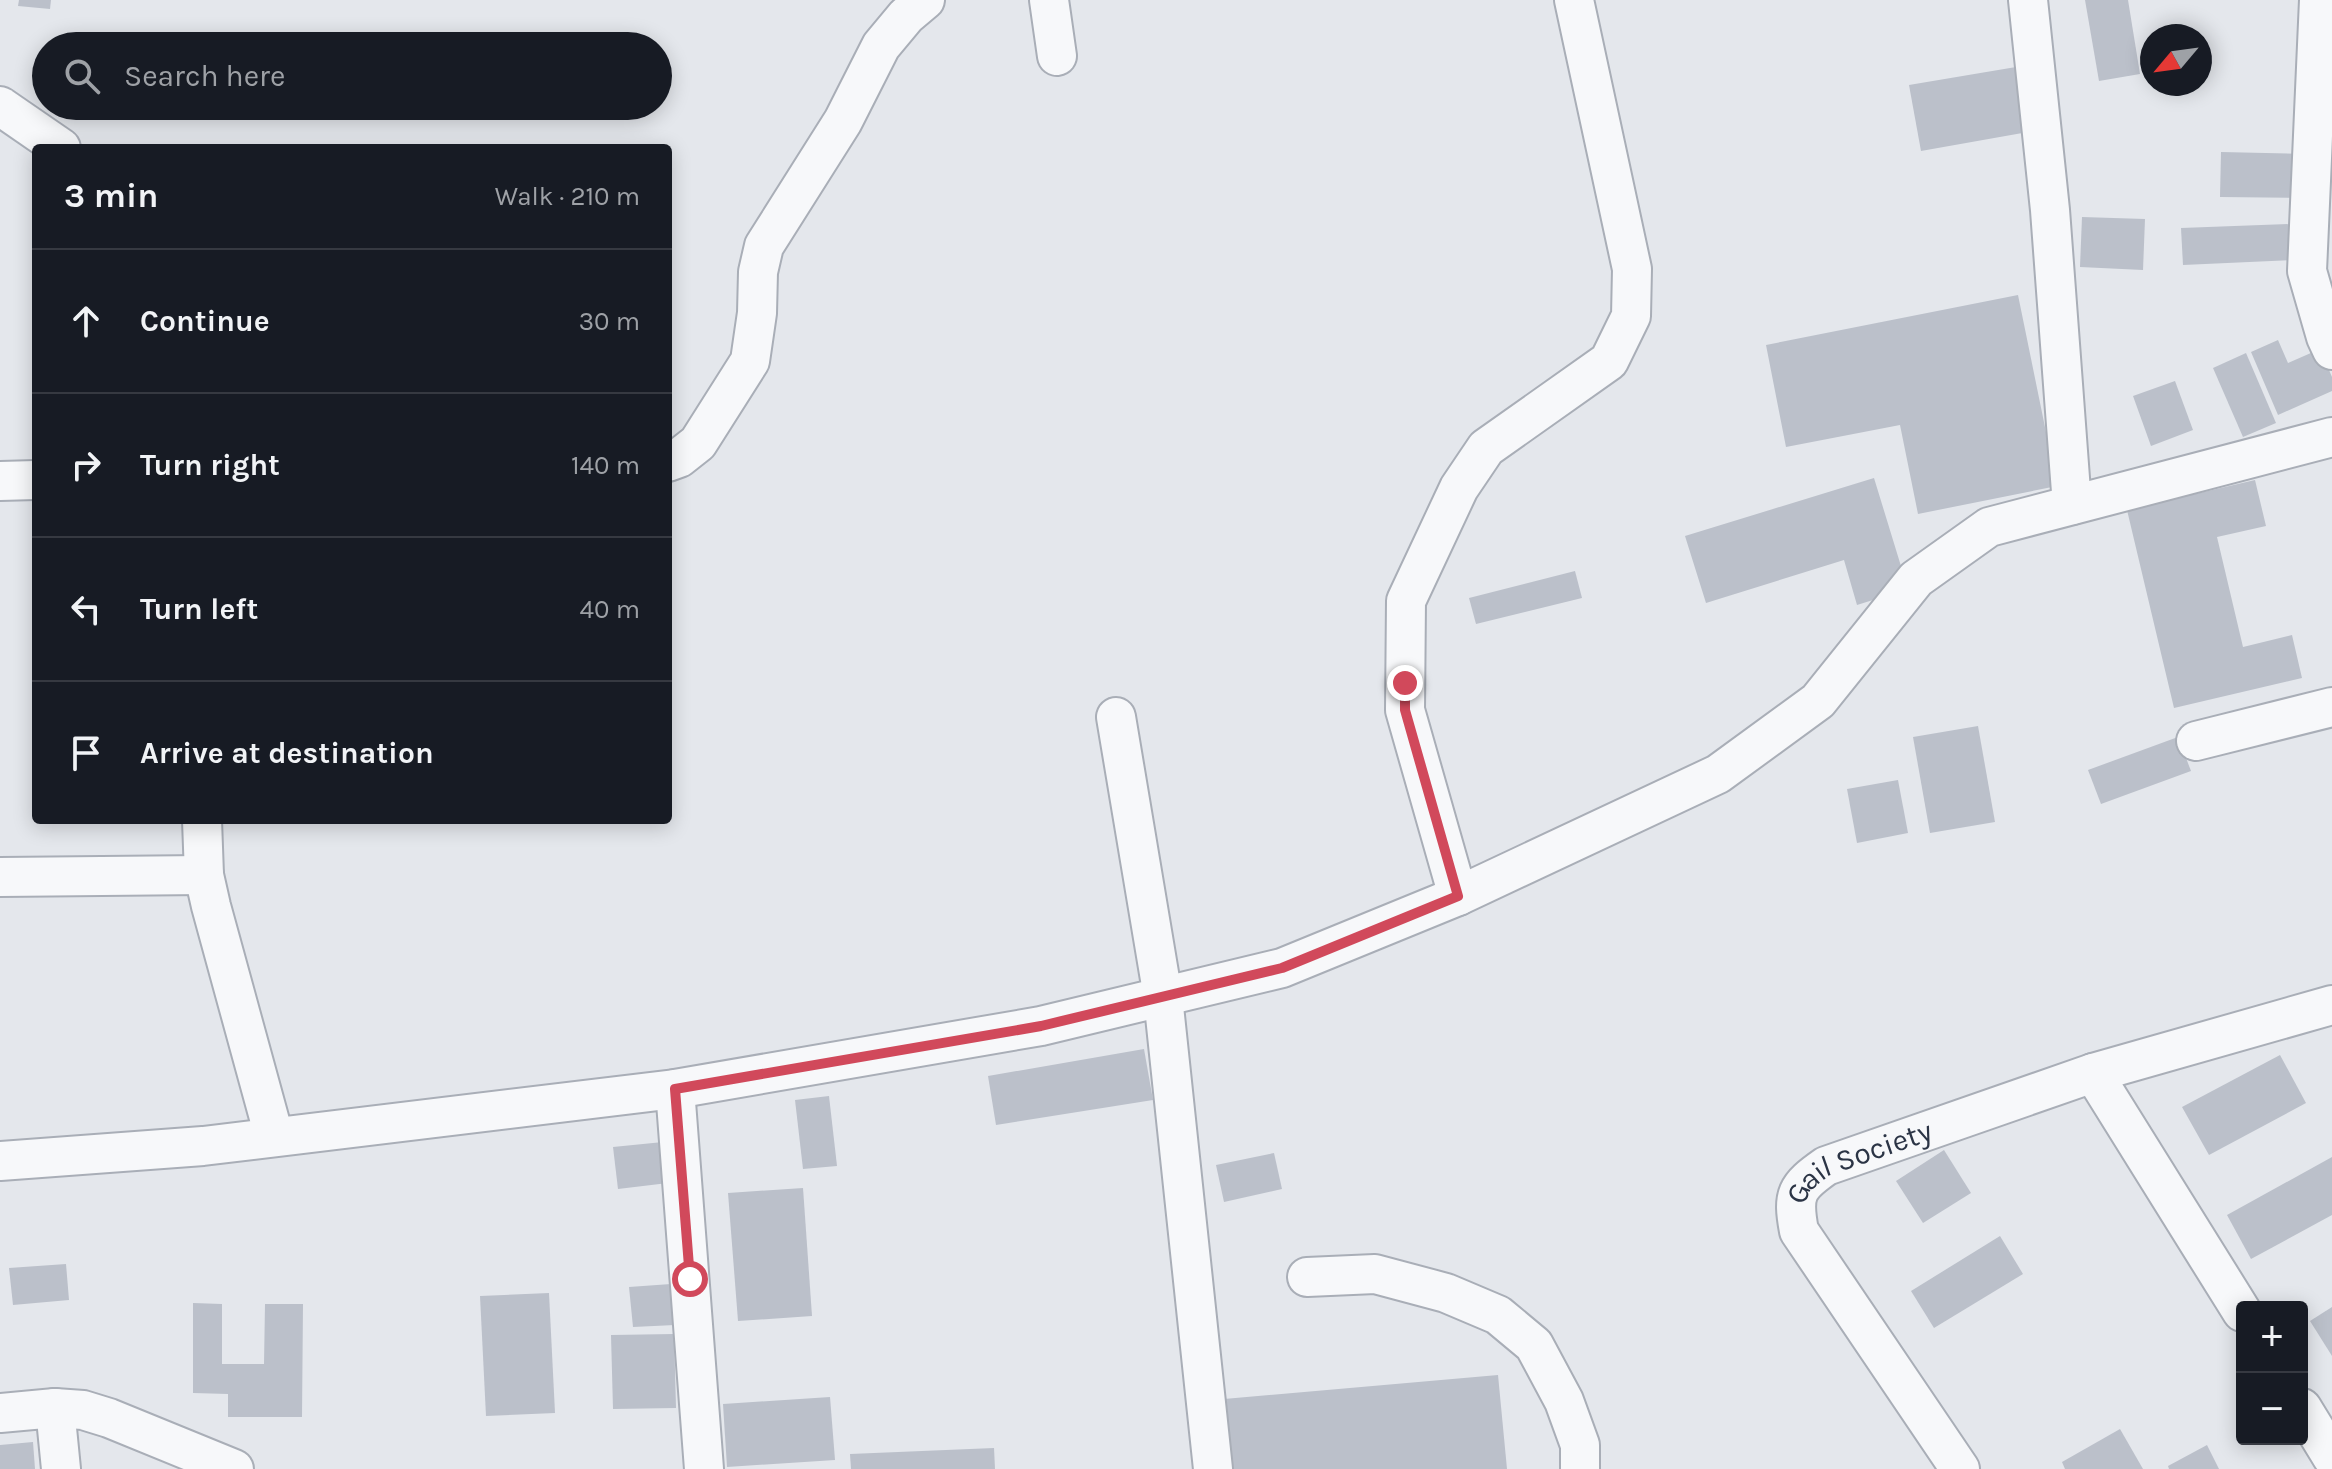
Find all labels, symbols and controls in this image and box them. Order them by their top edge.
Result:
north arrow [2140,24,2212,96]
search box [32,32,672,120]
icon: search [60,54,104,98]
text: Search here [124,58,285,94]
text: 3 min [64,176,158,216]
text: Walk · 210 m [495,181,640,212]
icon: ahead [64,299,108,343]
text: Continue [140,303,270,339]
text: 30 m [579,306,640,337]
icon: right [64,443,108,487]
text: Turn right [140,447,280,483]
text: 140 m [571,450,640,481]
icon: left [64,587,108,631]
text: Turn left [140,591,258,627]
text: 40 m [580,594,640,625]
route end [1387,665,1423,701]
icon: arrive [64,731,108,775]
text: Arrive at destination [140,735,434,771]
street label: Gail Society [1778,1112,1937,1209]
route start [672,1261,708,1297]
map controls [2236,1301,2308,1445]
button: + [2236,1301,2308,1373]
button: − [2236,1373,2308,1445]

